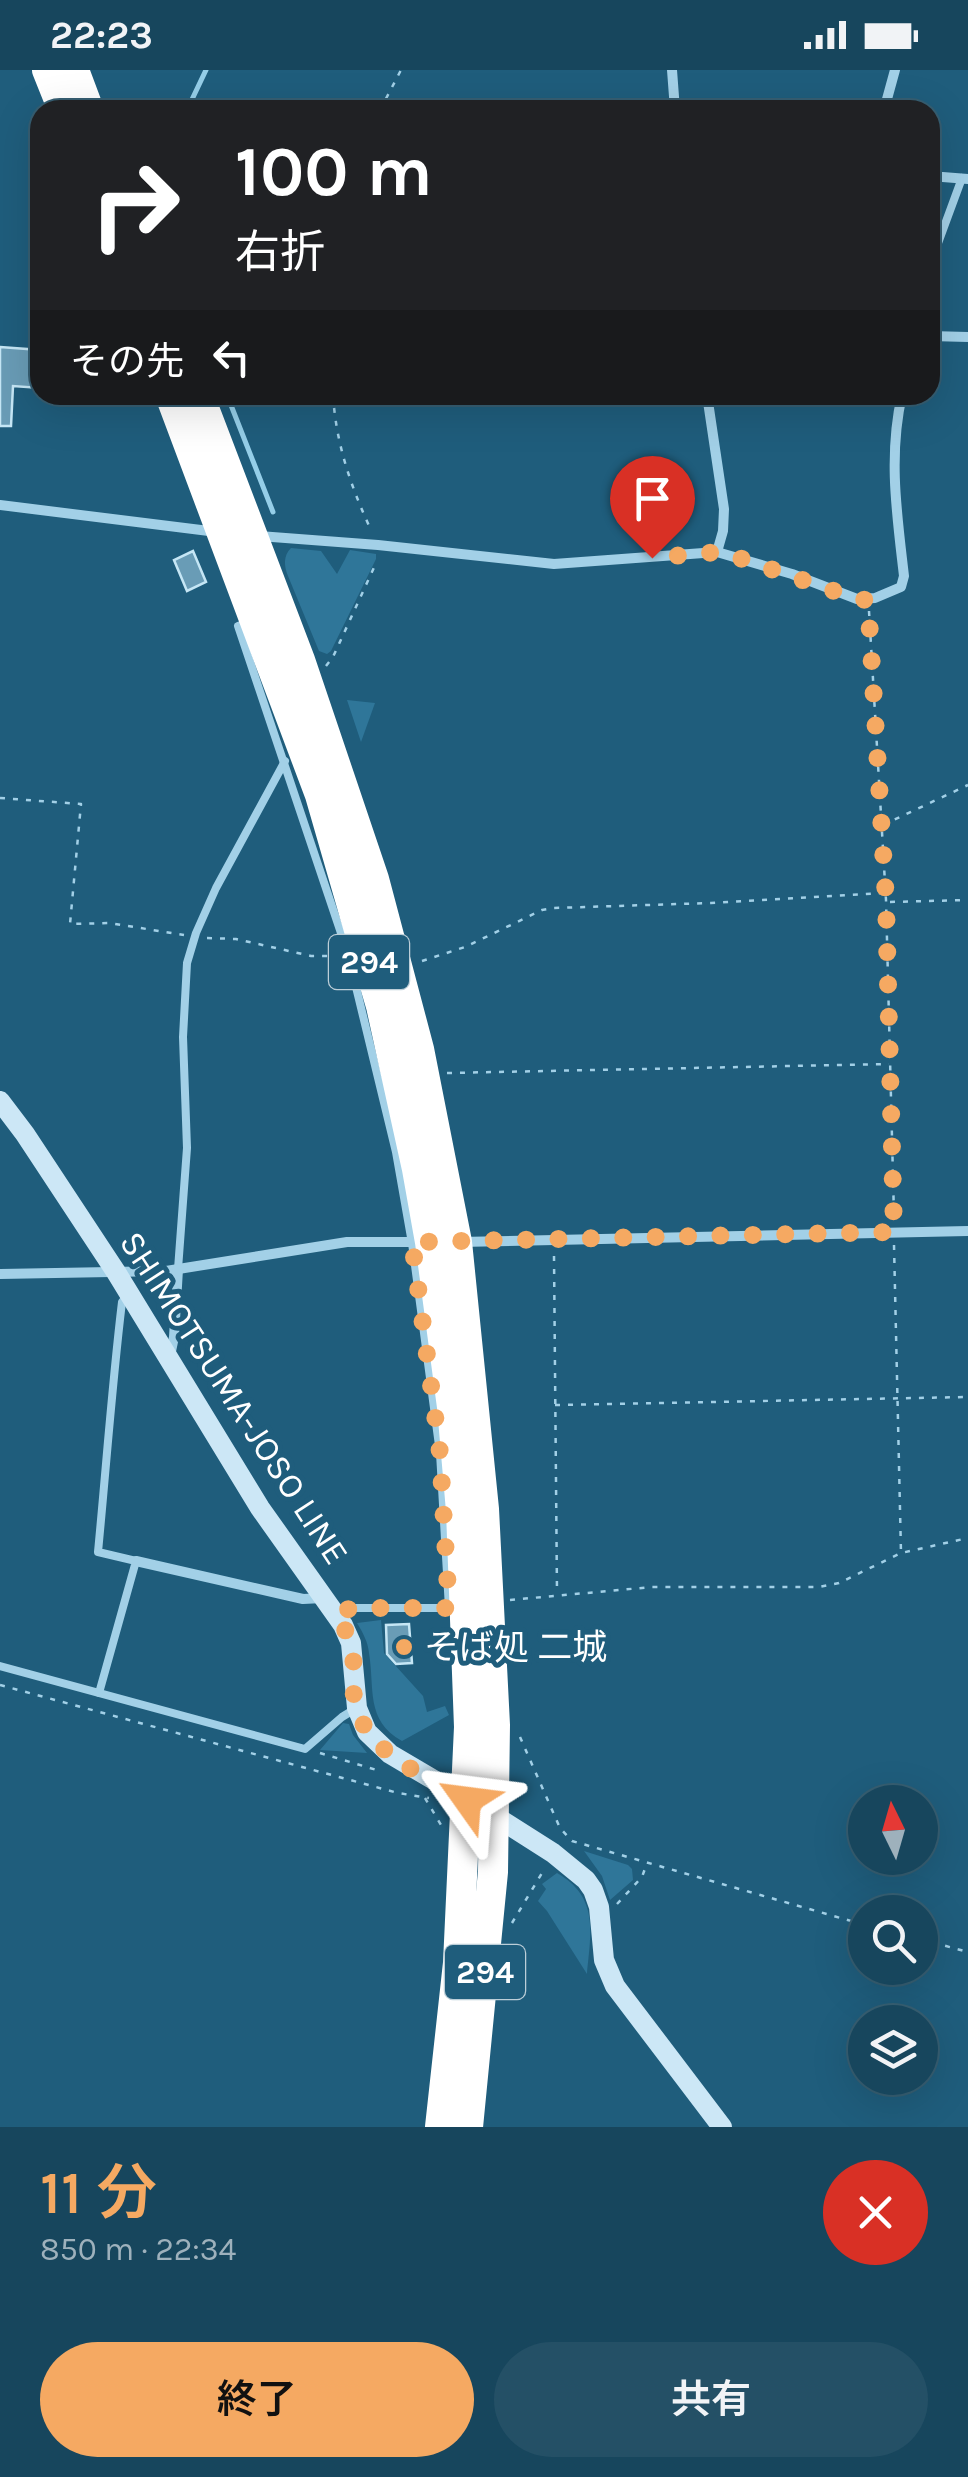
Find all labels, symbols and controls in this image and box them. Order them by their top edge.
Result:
text: 22:23 [50,13,153,58]
text: 100 m [235,131,433,213]
icon: right [70,140,200,270]
text: 右折 [235,226,325,278]
icon: left [204,330,259,385]
text: その先 [70,339,184,384]
pin [610,456,695,559]
icon: arrive [625,471,680,526]
road number: 294 [329,935,409,989]
street label: SHIMOTSUMA-JOSO LINE [111,1224,357,1572]
place label: そば処 二城 [424,1627,607,1668]
marker: そば処 二城 [393,1636,415,1658]
position arrow [415,1748,519,1852]
north arrow [848,1785,938,1875]
map controls [848,1785,938,2095]
button: search [848,1895,938,1985]
road number: 294 [445,1945,525,1999]
button: layers [848,2005,938,2095]
text: 11 分 [40,2158,157,2228]
button: close [823,2160,928,2265]
text: 850 m · 22:34 [40,2231,236,2268]
button: 終了 [40,2342,474,2457]
button: 共有 [494,2342,928,2457]

